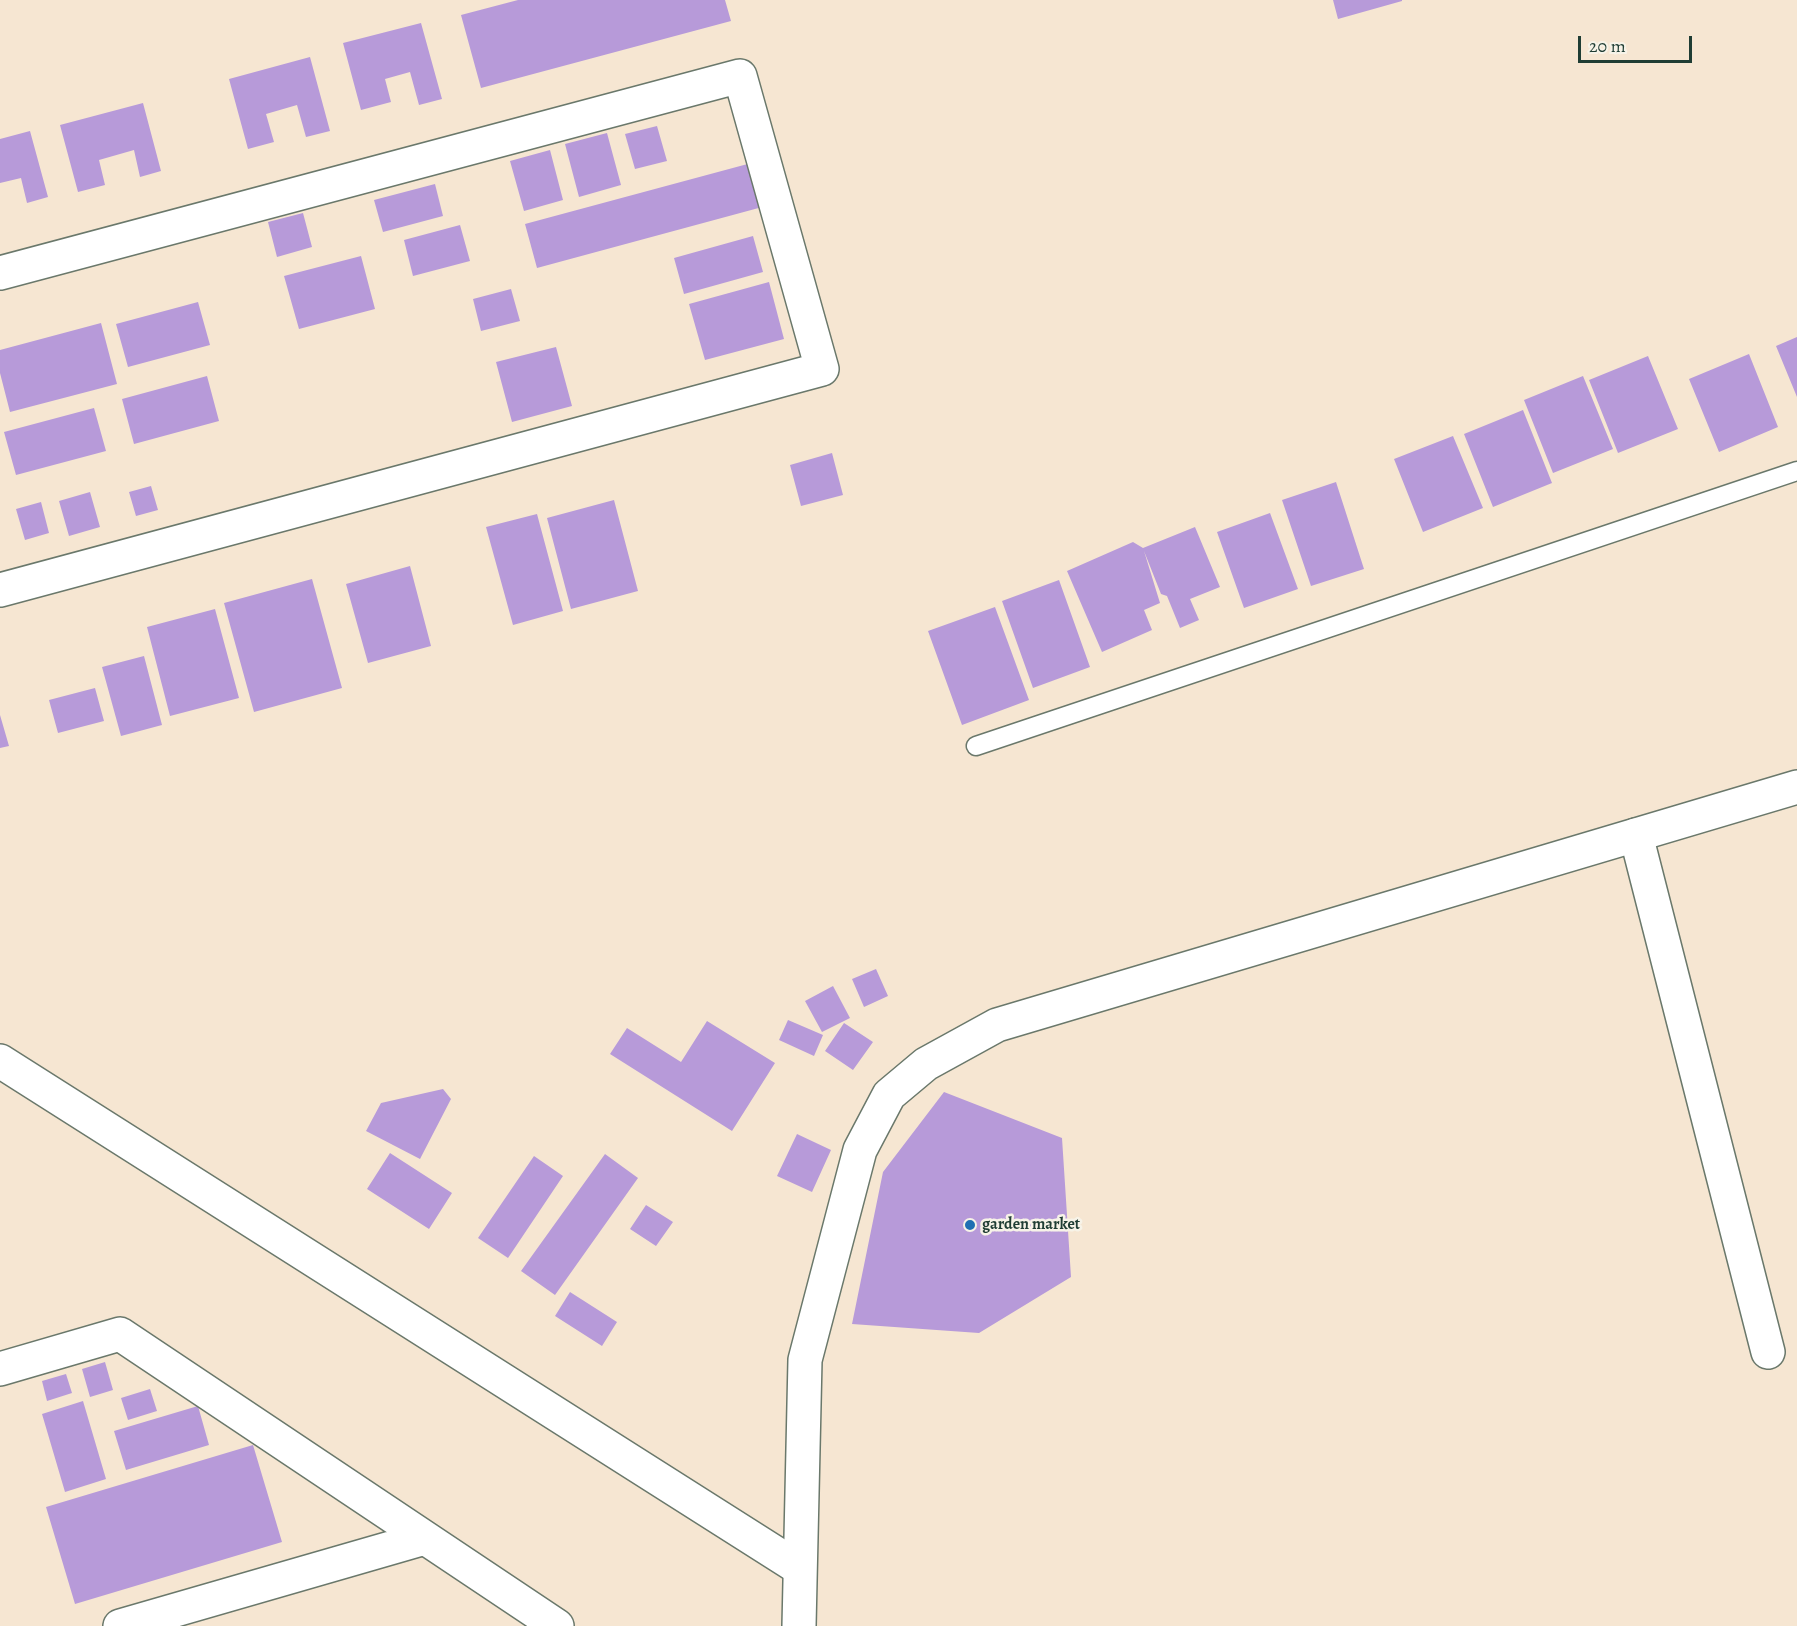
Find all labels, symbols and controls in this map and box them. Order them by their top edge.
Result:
scale bar [1581,24,1695,62]
text: 20 m [1589,34,1626,58]
place label: garden market [982,1215,1080,1235]
marker: garden market [963,1218,977,1232]

